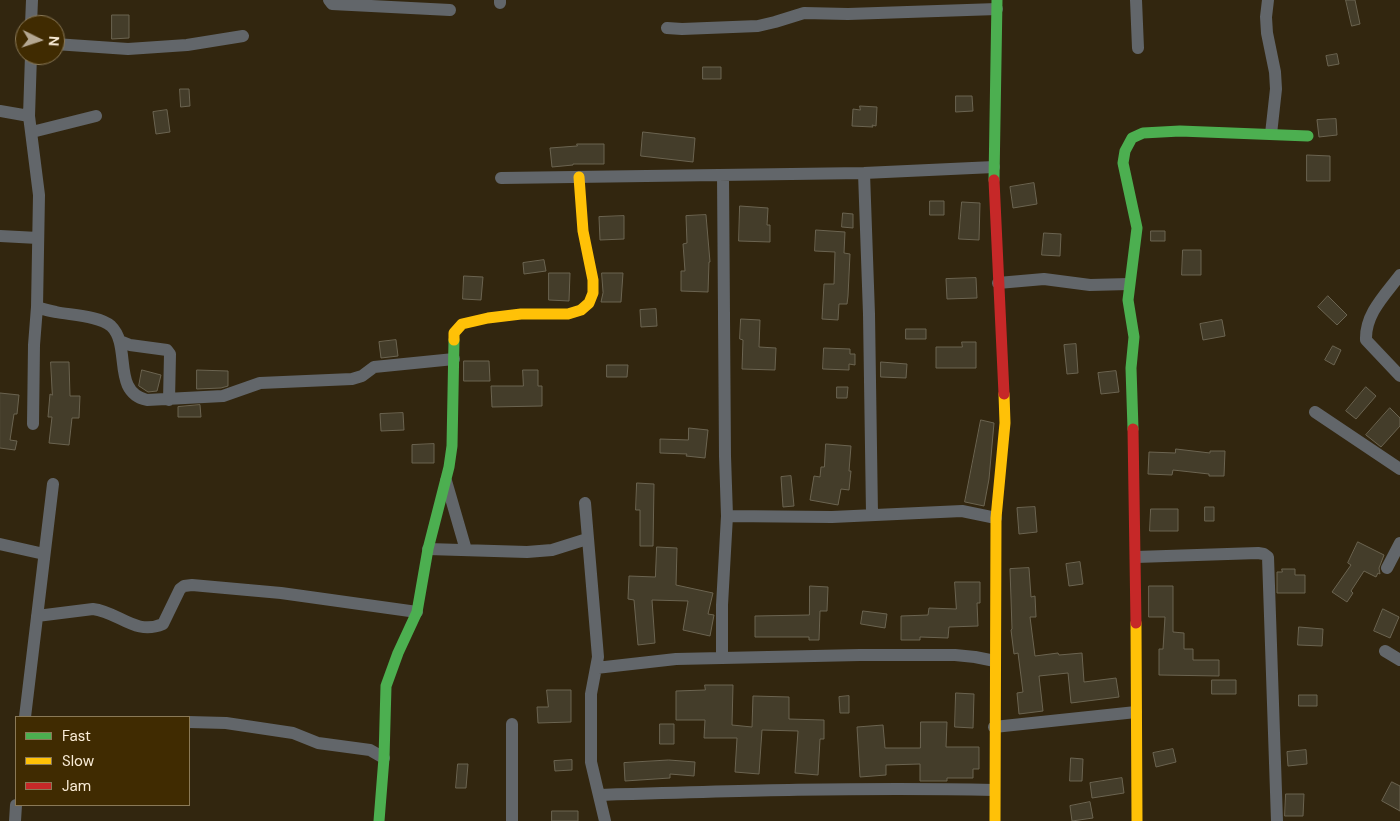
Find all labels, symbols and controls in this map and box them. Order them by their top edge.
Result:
north arrow [15,15,65,65]
text: N [45,35,63,47]
legend [15,716,190,806]
text: Fast [62,726,91,746]
text: Slow [62,751,94,771]
text: Jam [62,776,91,796]

